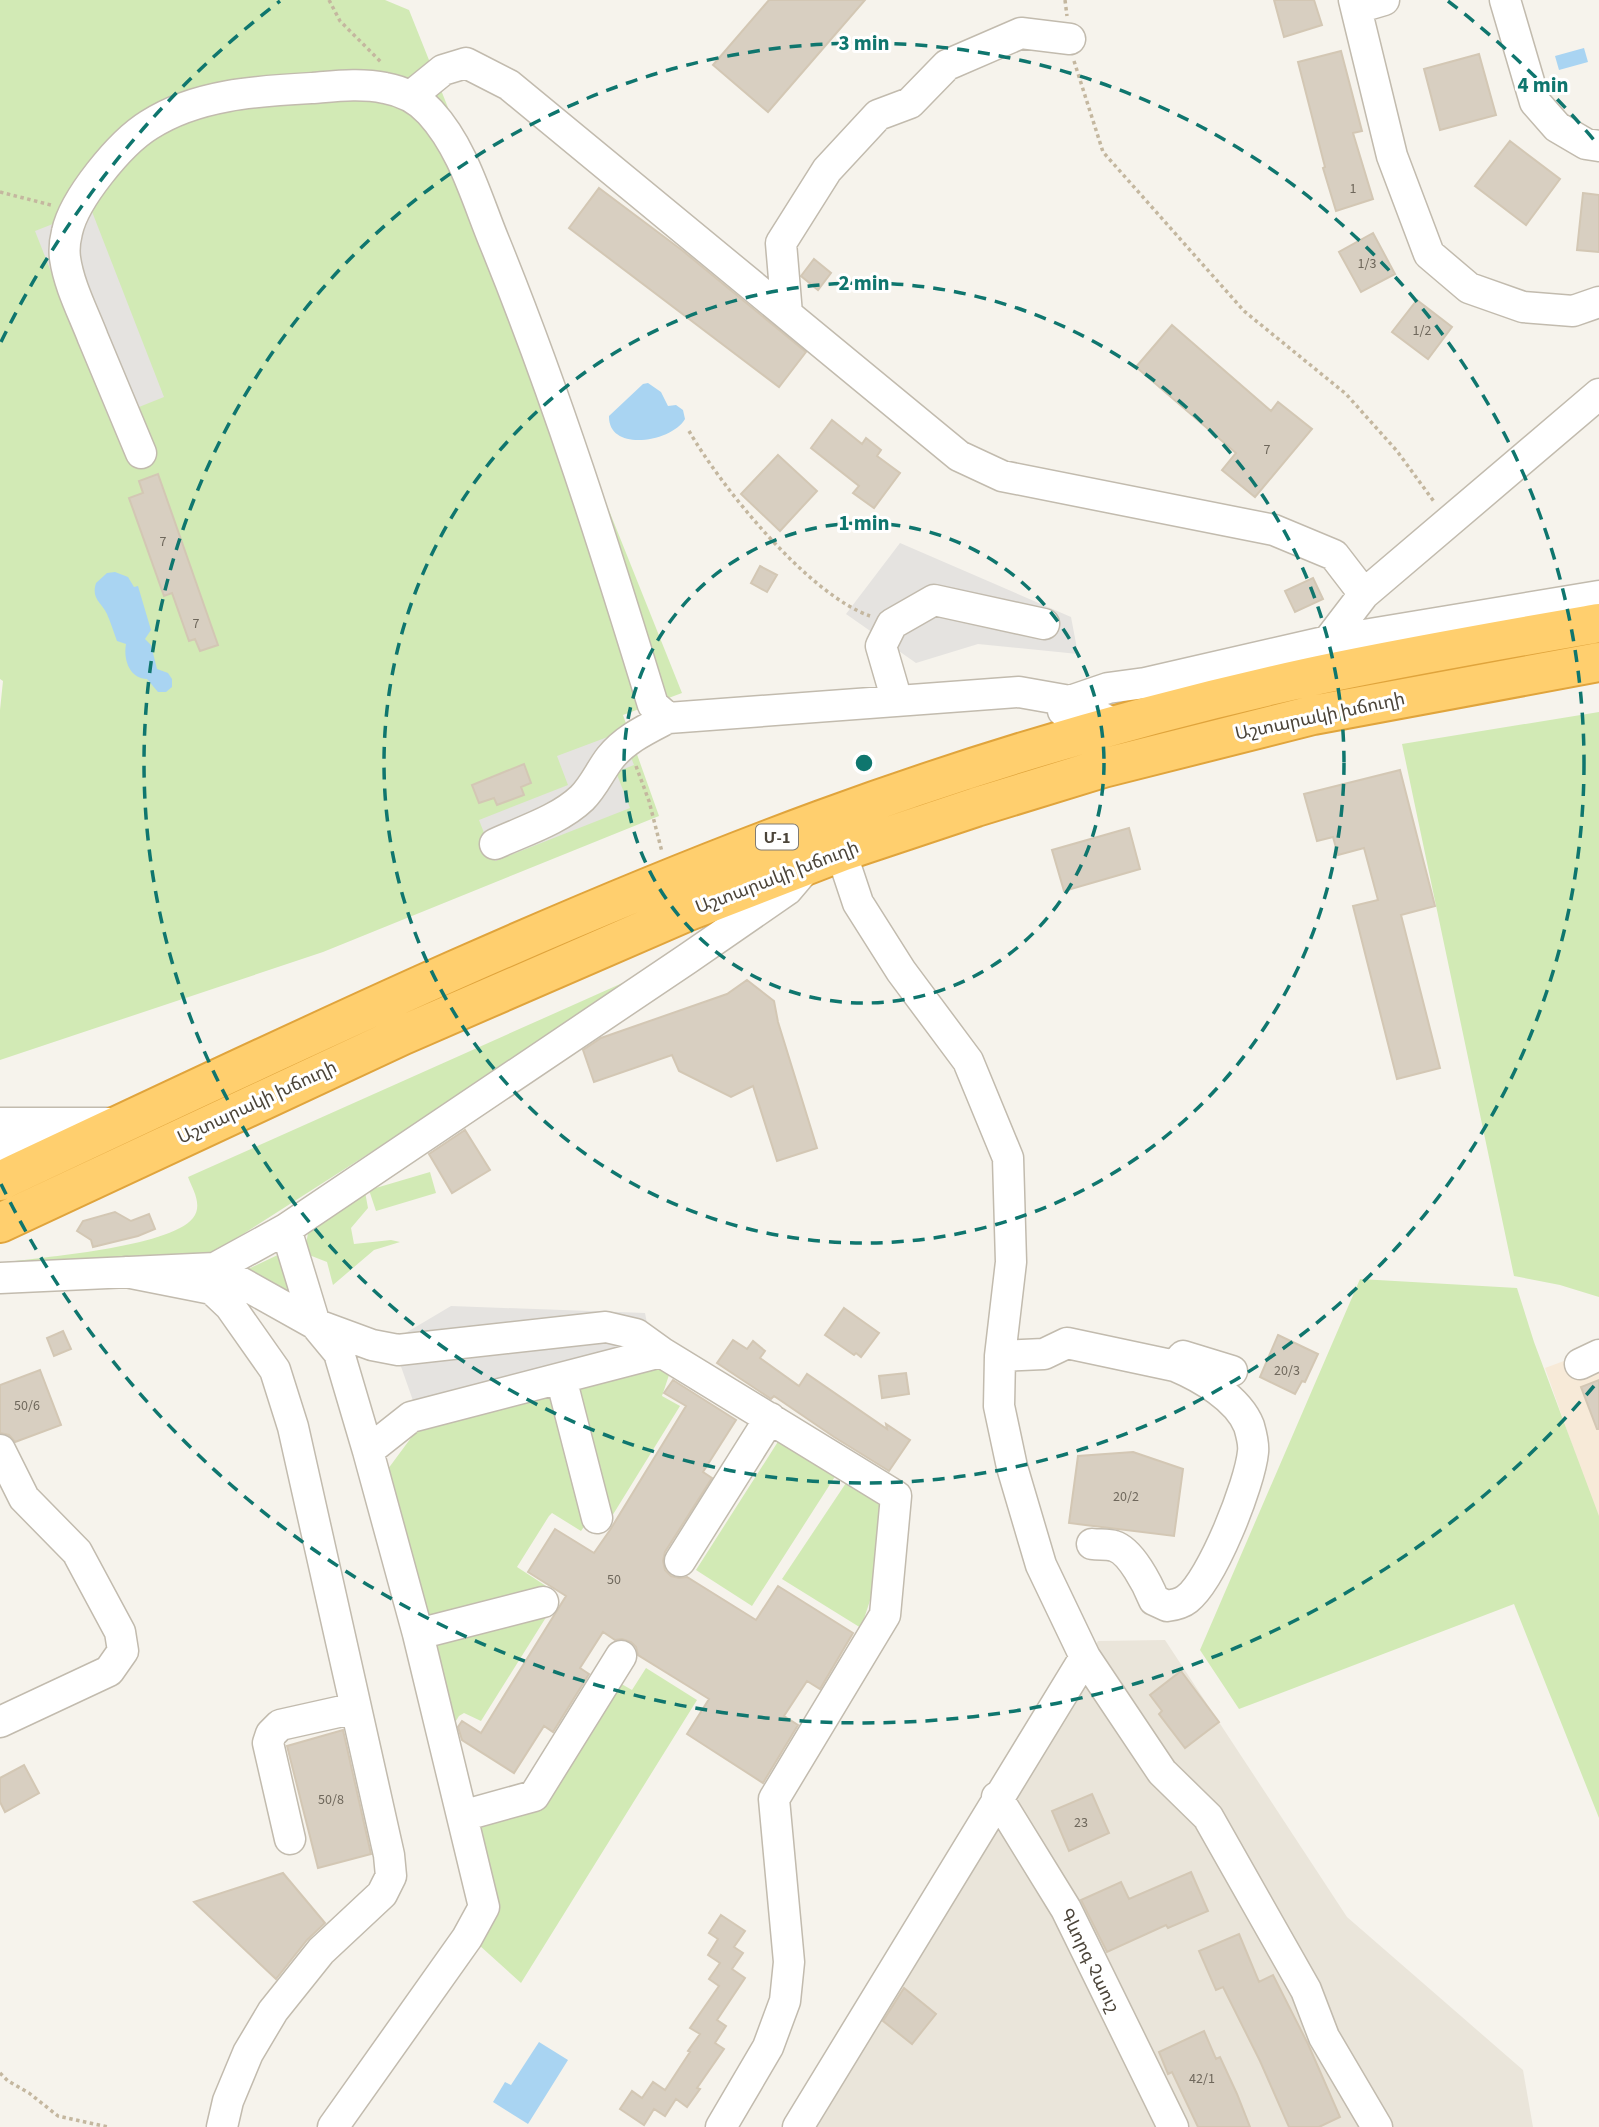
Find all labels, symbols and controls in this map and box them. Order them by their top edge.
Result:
text: 3 min [838,28,890,58]
text: 4 min [1517,70,1569,100]
house number: 1 [1350,179,1357,199]
house number: 1/3 [1358,254,1376,274]
text: 2 min [838,268,890,298]
house number: 1/2 [1413,321,1431,341]
house number: 7 [1264,440,1271,460]
text: 1 min [838,508,890,538]
house number: 7 [160,532,167,552]
house number: 7 [193,614,200,634]
street label: Աշտարակի խճուղի [1233,686,1407,747]
centre of rings [852,751,876,775]
road number: Մ-1 [756,824,798,850]
street label: Աշտարակի խճուղի [692,835,862,920]
street label: Աշտարակի խճուղի [174,1055,341,1150]
house number: 20/3 [1274,1361,1300,1381]
house number: 50/6 [14,1396,40,1416]
house number: 20/2 [1113,1487,1139,1507]
house number: 50 [607,1570,621,1590]
house number: 50/8 [318,1790,344,1810]
house number: 23 [1074,1813,1088,1833]
street label: Գևորգ Չաուշ [1054,1904,1126,2016]
house number: 42/1 [1189,2069,1215,2089]

